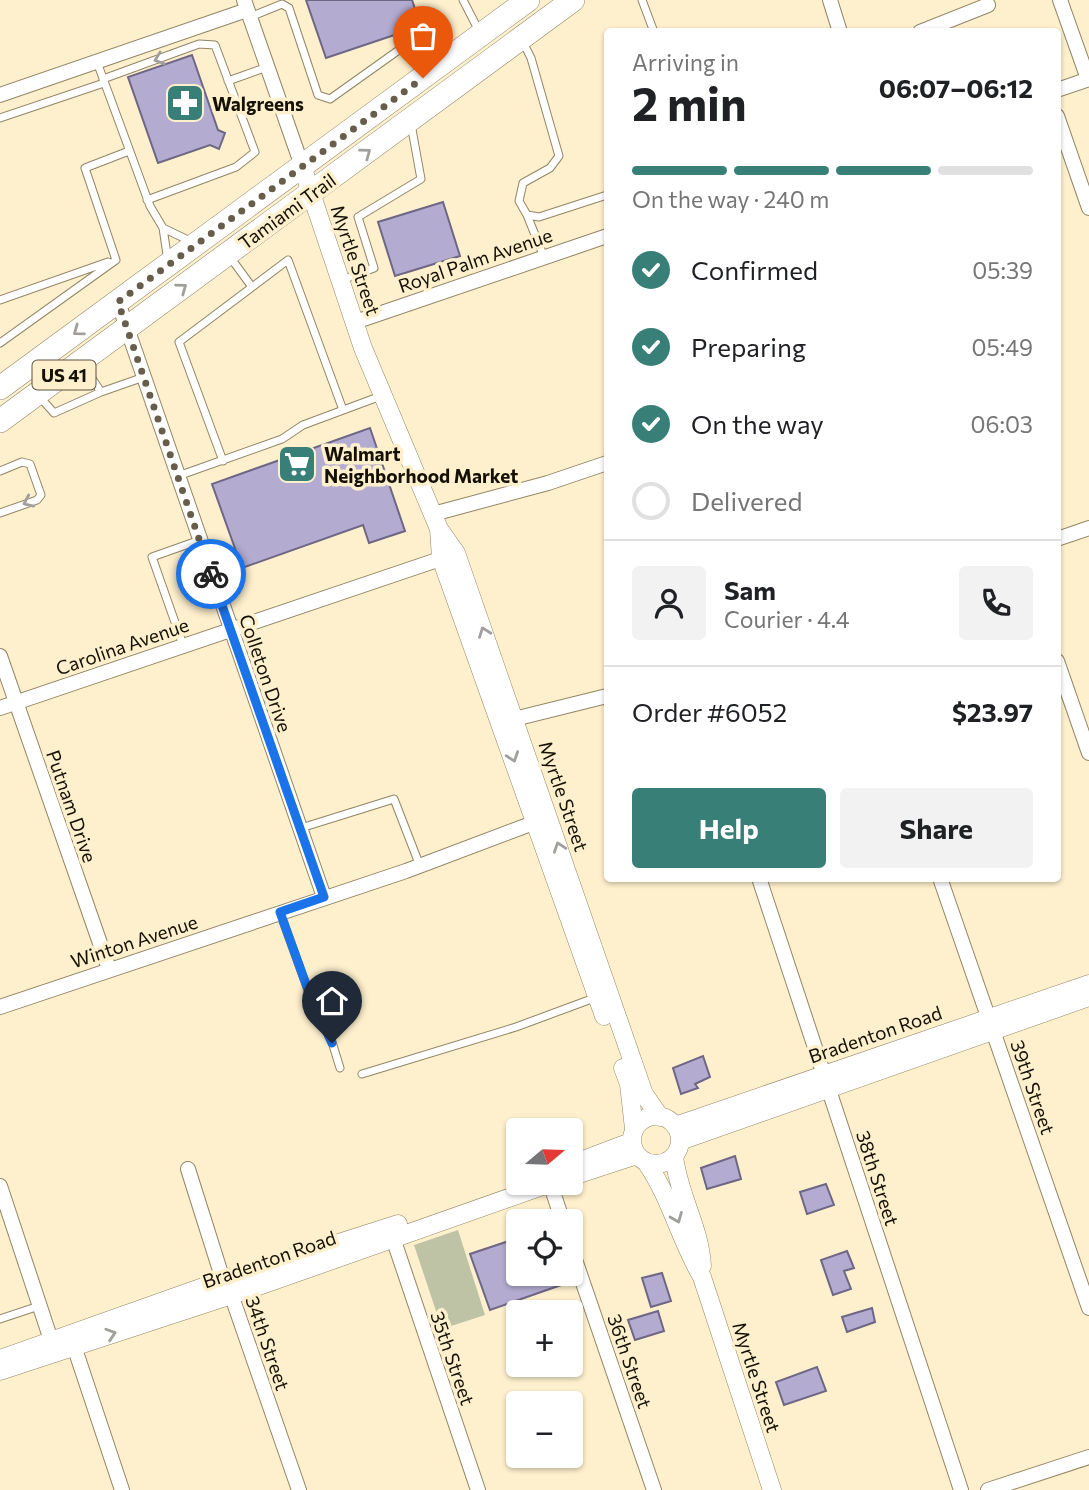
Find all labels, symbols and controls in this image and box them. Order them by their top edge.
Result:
pin [393,6,453,78]
icon: bag [404,17,442,55]
text: Arriving in [632,48,739,76]
one-way arrow [153,51,165,65]
text: 06:07–06:12 [879,72,1033,103]
text: 2 min [632,74,747,130]
pharmacy icon: Walgreens [164,82,206,124]
place label: Walgreens [212,92,304,115]
one-way arrow [358,149,371,161]
street label: Tamiami Trail [234,168,340,254]
text: On the way · 240 m [632,185,829,213]
street label: Myrtle Street [326,202,386,318]
street label: Royal Palm Avenue [395,223,555,297]
icon: check [632,251,670,289]
text: Confirmed [691,254,818,285]
text: 05:39 [972,256,1033,284]
one-way arrow [174,283,187,296]
one-way arrow [73,323,86,335]
icon: check [632,328,670,366]
text: Preparing [691,331,806,362]
text: 05:49 [972,333,1033,361]
road number: US 41 [32,360,96,390]
icon: check [632,405,670,443]
text: On the way [691,408,824,439]
text: 06:03 [971,410,1033,438]
place label: Walmart Neighborhood Market [324,442,518,487]
supermarket icon: Walmart Neighborhood Market [276,443,318,485]
text: Delivered [691,485,802,516]
one-way arrow [23,494,35,508]
courier [176,539,246,609]
icon: bike [192,555,230,593]
button: person [632,566,706,640]
button: phone [959,566,1033,640]
text: Sam [724,574,776,605]
text: Courier · 4.4 [724,605,850,633]
street label: Colleton Drive [235,611,297,735]
street label: Carolina Avenue [53,612,191,680]
one-way arrow [478,627,492,639]
text: Order #6052 [632,696,787,727]
text: $23.97 [952,696,1033,727]
street label: Myrtle Street [534,738,594,854]
street label: Putnam Drive [42,747,102,865]
one-way arrow [505,750,519,762]
button: Help [632,788,826,868]
button: Share [840,788,1033,868]
one-way arrow [553,842,567,854]
street label: Winton Avenue [68,910,200,972]
pin [302,971,362,1043]
icon: home [313,982,351,1020]
street label: Bradenton Road [805,1000,945,1068]
street label: 39th Street [1006,1037,1060,1137]
north arrow [506,1118,583,1195]
map controls [506,1118,583,1468]
street label: 38th Street [852,1128,904,1229]
button: locate [506,1209,583,1286]
one-way arrow [668,1212,682,1224]
street label: Bradenton Road [199,1225,339,1293]
street label: 34th Street [241,1293,295,1393]
button: + [506,1300,583,1377]
street label: 35th Street [426,1308,480,1408]
street label: 36th Street [603,1311,657,1411]
street label: Myrtle Street [728,1319,786,1435]
one-way arrow [105,1328,117,1342]
button: − [506,1391,583,1468]

